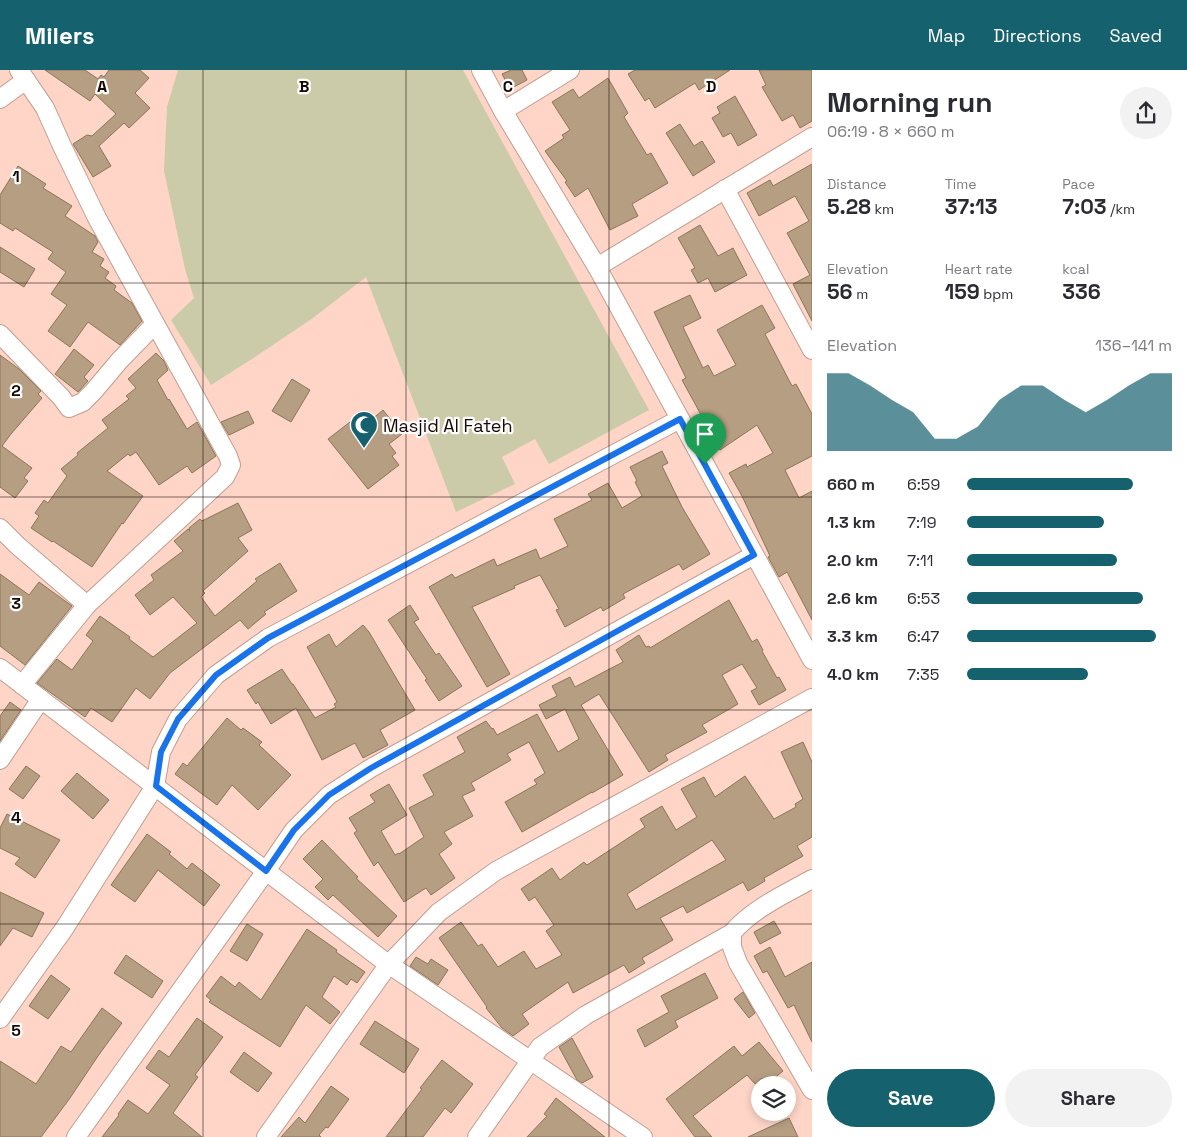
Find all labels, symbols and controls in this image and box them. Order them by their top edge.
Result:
text: Milers [25,20,95,51]
text: Map [928,24,965,47]
text: Directions [993,24,1082,47]
text: Saved [1110,24,1162,47]
text: A [97,76,107,97]
text: B [299,76,309,97]
text: C [503,76,513,97]
text: D [706,76,716,97]
text: Morning run [827,84,992,120]
button: share [1120,87,1172,139]
text: 06:19 · 8 × 660 m [827,121,955,142]
text: 1 [12,166,20,187]
text: Distance [827,175,887,193]
text: Time [945,175,977,193]
text: Pace [1062,175,1095,193]
text: 5.28 [827,193,871,220]
text: 37:13 [945,193,998,220]
text: 7:03 [1062,193,1107,220]
text: km [871,200,894,218]
text: /km [1107,200,1135,218]
text: Elevation [827,260,888,278]
text: Heart rate [945,260,1013,278]
text: kcal [1062,260,1089,278]
text: 56 [827,278,853,305]
text: 159 [945,278,980,305]
text: 336 [1062,278,1101,305]
text: m [853,285,868,303]
text: bpm [980,285,1013,303]
text: Elevation [827,335,897,356]
text: 136–141 m [1095,335,1172,356]
text: 2 [11,380,21,401]
mosque icon: Masjid Al Fateh [349,410,379,449]
pin [684,413,726,464]
place label: Masjid Al Fateh [383,414,513,437]
icon: arrive [691,420,719,448]
text: 660 m [827,474,875,495]
text: 6:59 [907,474,940,495]
text: 1.3 km [827,512,875,533]
text: 7:19 [907,512,937,533]
text: 2.0 km [827,550,878,571]
text: 7:11 [907,550,933,571]
text: 2.6 km [827,588,878,609]
text: 6:53 [907,588,940,609]
text: 3 [11,593,21,614]
text: 3.3 km [827,626,878,647]
text: 6:47 [907,626,939,647]
text: 4.0 km [827,664,879,685]
text: 7:35 [907,664,939,685]
text: 4 [11,807,21,828]
text: 5 [11,1020,21,1041]
button: Save [827,1069,995,1127]
button: Share [1005,1069,1172,1127]
map controls [751,1076,796,1121]
button: layers [751,1076,796,1121]

